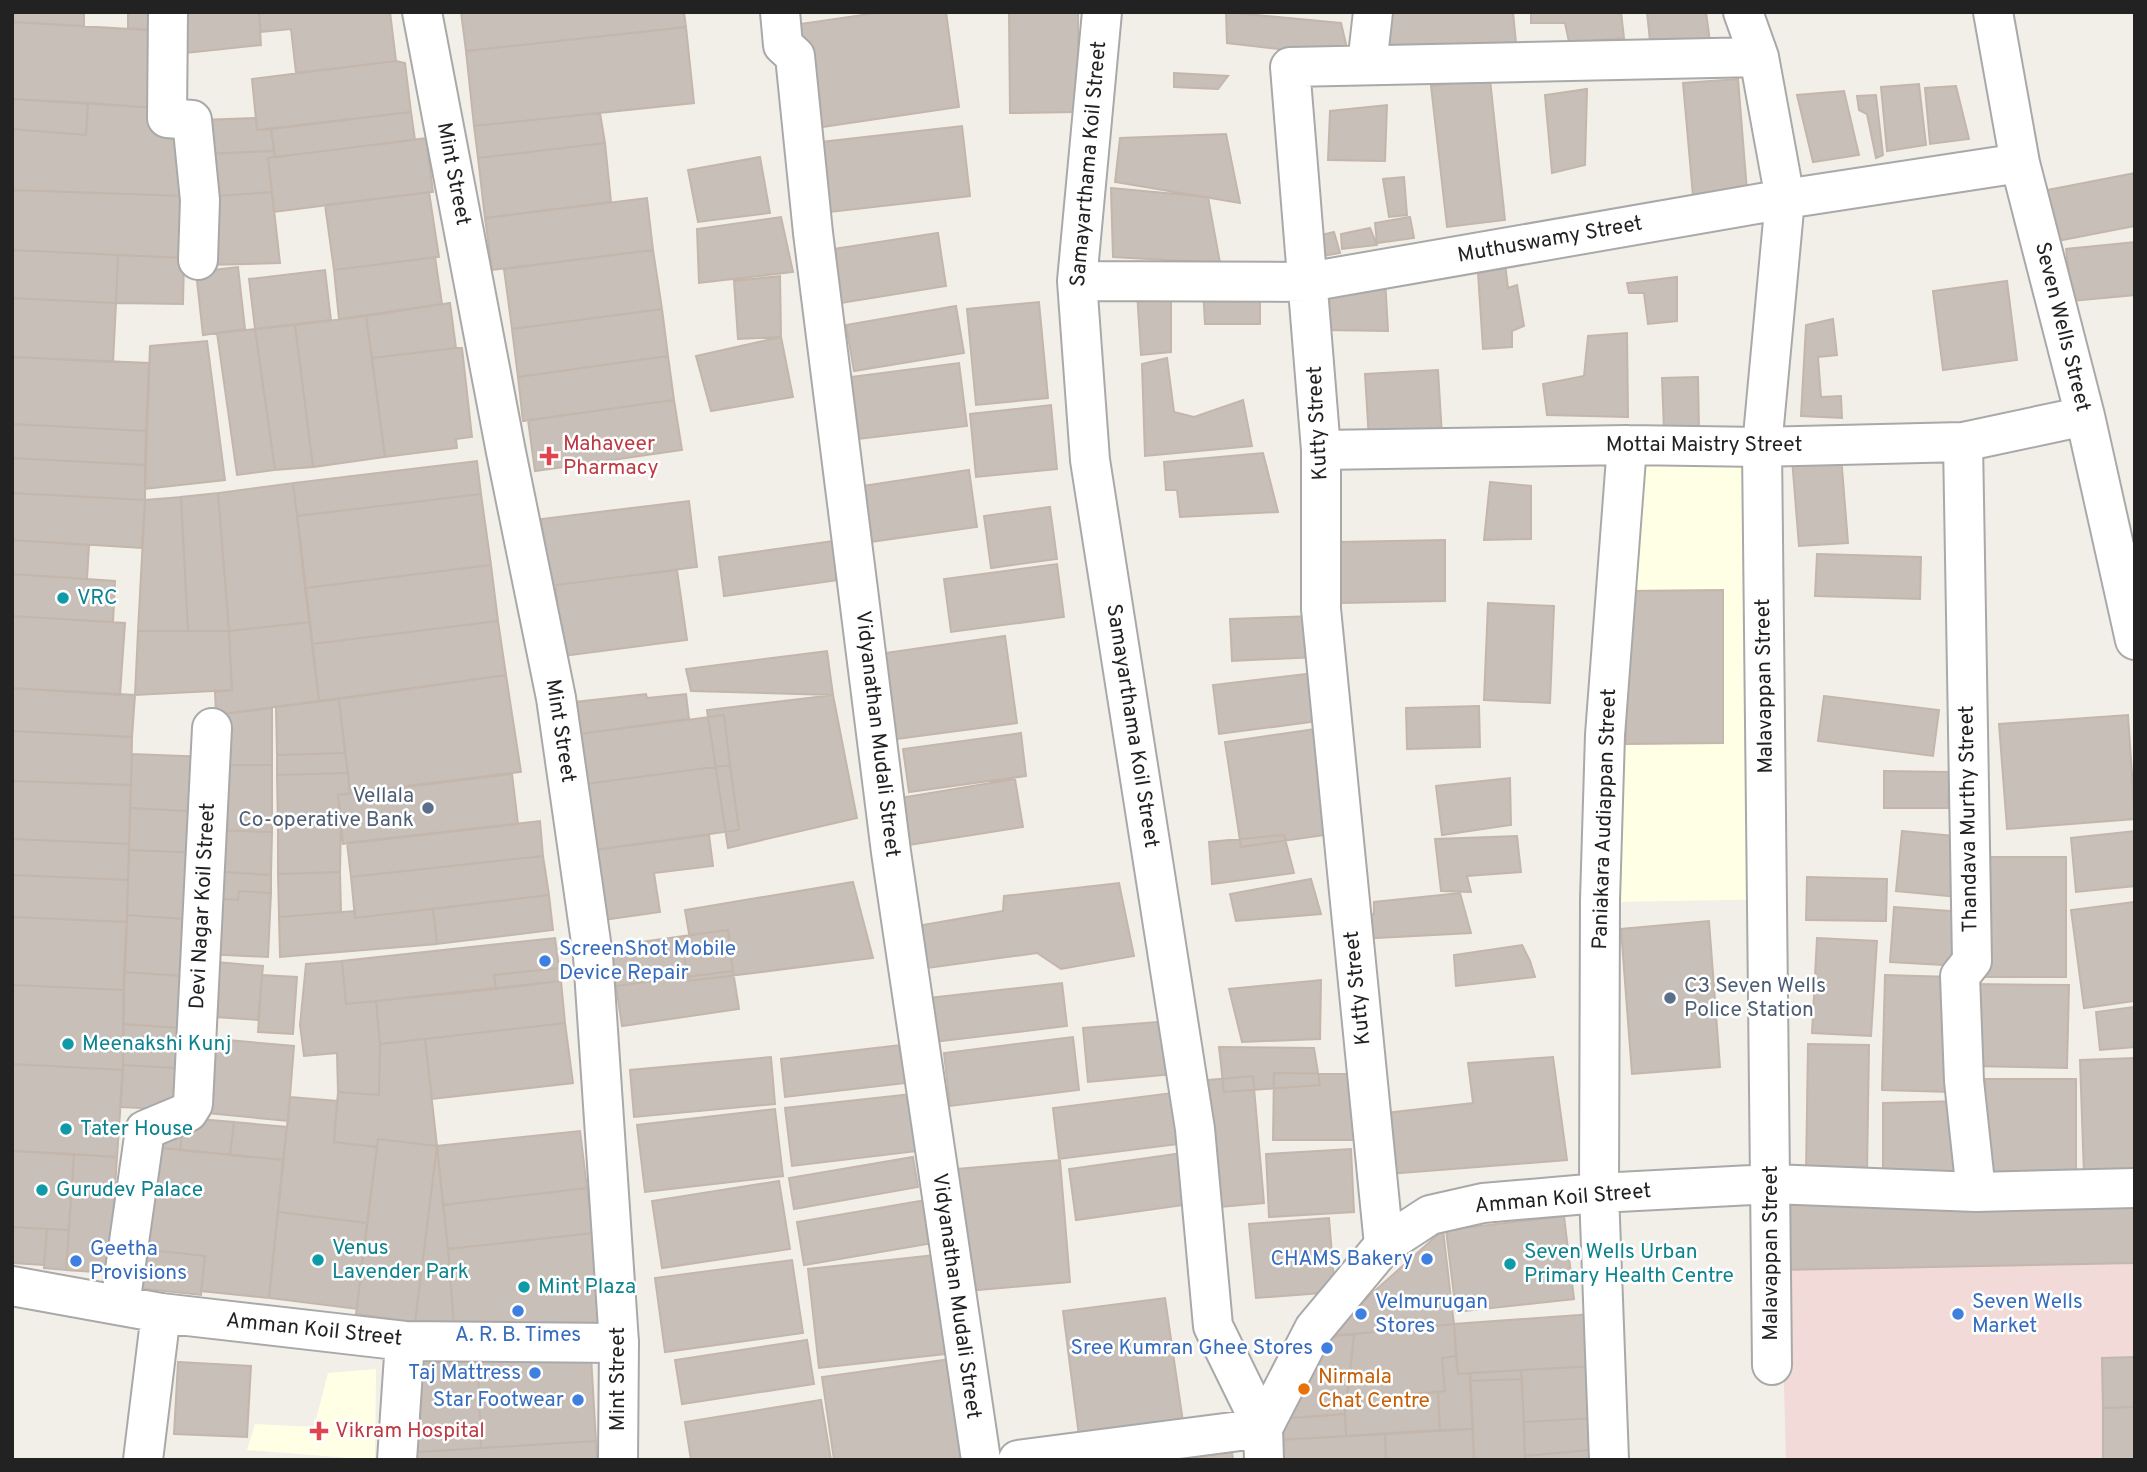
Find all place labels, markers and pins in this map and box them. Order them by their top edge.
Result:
place label: Mahaveer Pharmacy [563,431,659,482]
marker: Mahaveer Pharmacy [541,448,557,464]
place label: VRC [77,585,118,612]
marker: VRC [55,590,71,606]
place label: Vellala Co-operative Bank [238,783,414,834]
marker: Vellala Co-operative Bank [420,800,436,816]
place label: ScreenShot Mobile Device Repair [559,936,736,987]
marker: ScreenShot Mobile Device Repair [537,953,553,969]
place label: C3 Seven Wells Police Station [1684,973,1826,1024]
marker: C3 Seven Wells Police Station [1662,990,1678,1006]
place label: Meenakshi Kunj [82,1031,231,1058]
marker: Meenakshi Kunj [60,1036,76,1052]
place label: Tater House [80,1116,193,1143]
marker: Tater House [58,1121,74,1137]
place label: Gurudev Palace [56,1177,203,1204]
marker: Gurudev Palace [34,1182,50,1198]
place label: Venus Lavender Park [332,1235,469,1286]
place label: Geetha Provisions [90,1236,187,1287]
place label: Seven Wells Urban Primary Health Centre [1524,1239,1734,1290]
place label: CHAMS Bakery [1271,1246,1413,1273]
marker: CHAMS Bakery [1419,1251,1435,1267]
marker: Venus Lavender Park [310,1252,326,1268]
marker: Geetha Provisions [68,1253,84,1269]
marker: Seven Wells Urban Primary Health Centre [1502,1256,1518,1272]
place label: Mint Plaza [538,1274,636,1301]
marker: Mint Plaza [516,1279,532,1295]
place label: Velmurugan Stores [1375,1289,1488,1340]
place label: Seven Wells Market [1972,1289,2083,1340]
marker: A. R. B. Times [510,1303,526,1319]
marker: Velmurugan Stores [1353,1306,1369,1322]
marker: Seven Wells Market [1950,1306,1966,1322]
place label: A. R. B. Times [455,1322,581,1349]
place label: Sree Kumran Ghee Stores [1070,1335,1313,1362]
marker: Sree Kumran Ghee Stores [1319,1340,1335,1356]
place label: Taj Mattress [408,1360,521,1387]
place label: Nirmala Chat Centre [1318,1364,1430,1415]
marker: Taj Mattress [527,1365,543,1381]
marker: Nirmala Chat Centre [1296,1381,1312,1397]
place label: Star Footwear [433,1387,564,1414]
marker: Star Footwear [570,1392,586,1408]
place label: Vikram Hospital [335,1418,485,1445]
marker: Vikram Hospital [309,1421,329,1441]

